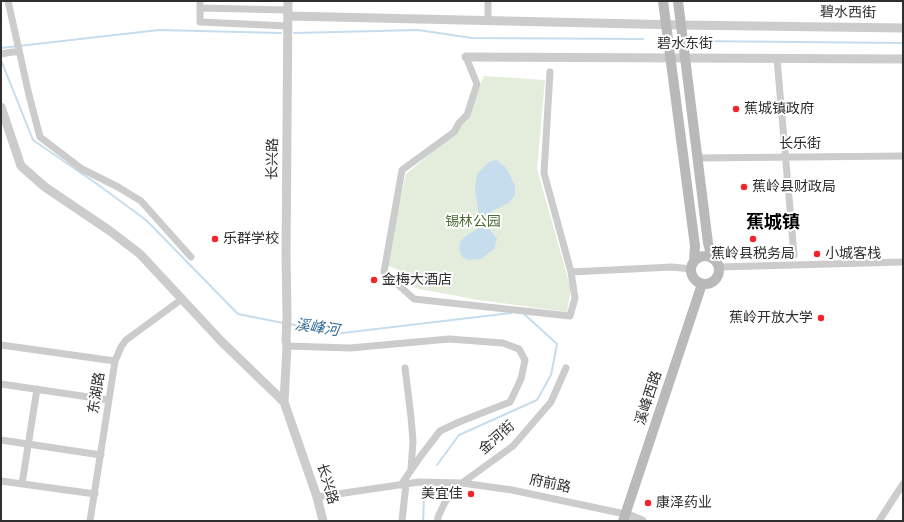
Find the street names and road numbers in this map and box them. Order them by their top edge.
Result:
street label: 碧水西街 [820,4,876,22]
street label: 碧水东街 [657,36,713,52]
street label: 长乐街 [779,136,821,152]
street label: 长兴路 [264,138,282,180]
street label: 溪峰西路 [632,369,666,427]
street label: 东湖路 [85,371,109,415]
street label: 金河街 [476,418,518,458]
street label: 长兴路 [313,461,341,507]
street label: 府前路 [528,471,572,497]

